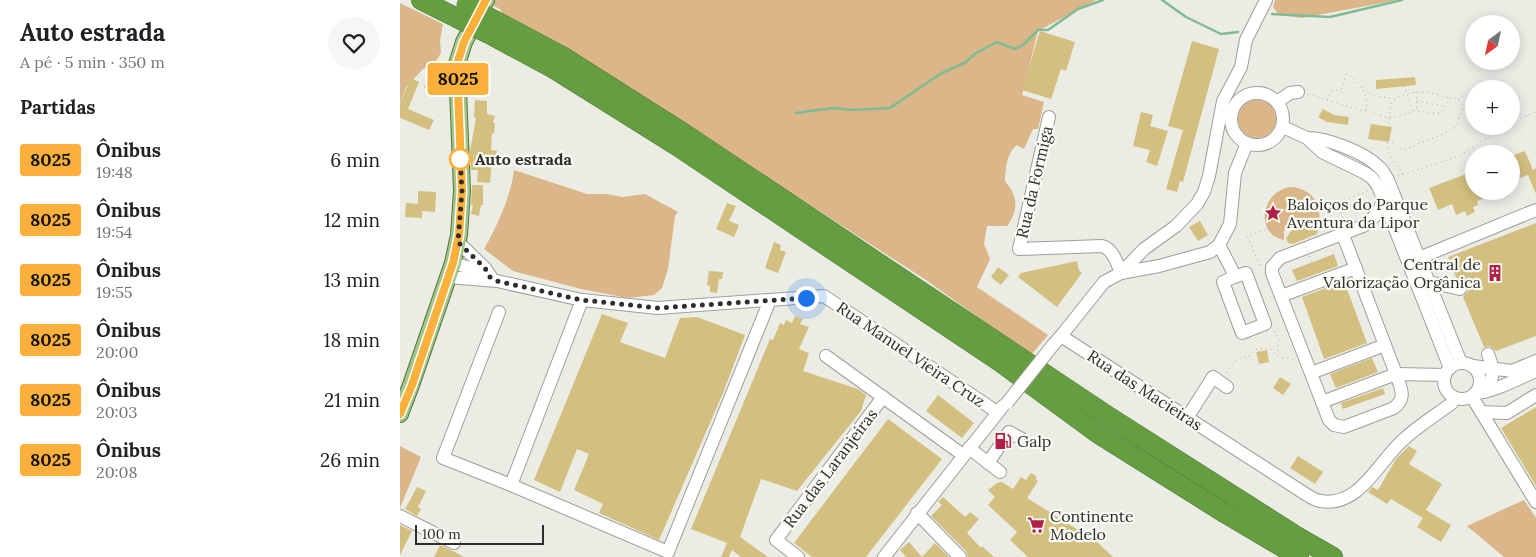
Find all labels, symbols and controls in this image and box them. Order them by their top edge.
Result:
north arrow [1465,15,1520,70]
map controls [1465,15,1520,200]
text: Auto estrada [20,17,165,48]
button: heart [328,17,380,69]
text: A pé · 5 min · 350 m [20,52,165,72]
line badge: 8025 [423,63,493,95]
text: 8025 [437,67,479,90]
button: + [1465,80,1520,135]
text: Partidas [20,95,96,119]
street label: Rua da Formiga [1011,124,1057,240]
text: Ônibus [96,138,161,162]
button: − [1465,145,1520,200]
text: 8025 [30,148,71,171]
text: 6 min [330,148,380,172]
marker: Auto estrada [449,148,471,170]
place label: Auto estrada [475,149,573,169]
text: 19:48 [96,162,133,182]
place label: Baloiços do Parque Aventura da Lipor [1286,194,1428,232]
text: Ônibus [96,198,161,222]
place icon: Baloiços do Parque Aventura da Lipor [1263,203,1283,223]
text: 8025 [30,208,71,231]
text: 12 min [324,208,380,232]
text: 19:54 [96,222,133,242]
place label: Central de Valorização Orgânica [1322,254,1481,292]
text: Ônibus [96,258,161,282]
building icon: Central de Valorização Orgânica [1485,263,1505,283]
text: 8025 [30,268,71,291]
text: 13 min [324,268,380,292]
text: 19:55 [96,282,133,302]
your location [794,286,819,311]
street label: Rua Manuel Vieira Cruz [833,297,989,411]
text: Ônibus [96,318,161,342]
text: 8025 [30,328,71,351]
text: 18 min [324,328,380,352]
text: 20:00 [96,342,138,362]
street label: Rua das Macieiras [1084,345,1206,435]
text: Ônibus [96,378,161,402]
text: 8025 [30,388,71,411]
text: 21 min [324,388,380,412]
text: 20:03 [96,402,137,422]
street label: Rua das Laranjeiras [779,405,881,531]
fuel station icon: Galp [993,431,1013,451]
place label: Galp [1017,431,1051,451]
text: Ônibus [96,438,161,462]
text: 8025 [30,448,71,471]
text: 26 min [320,448,380,472]
text: 20:08 [96,462,138,482]
place label: Continente Modelo [1050,506,1134,544]
supermarket icon: Continente Modelo [1026,515,1046,535]
scale bar [415,522,544,545]
text: 100 m [422,525,461,543]

